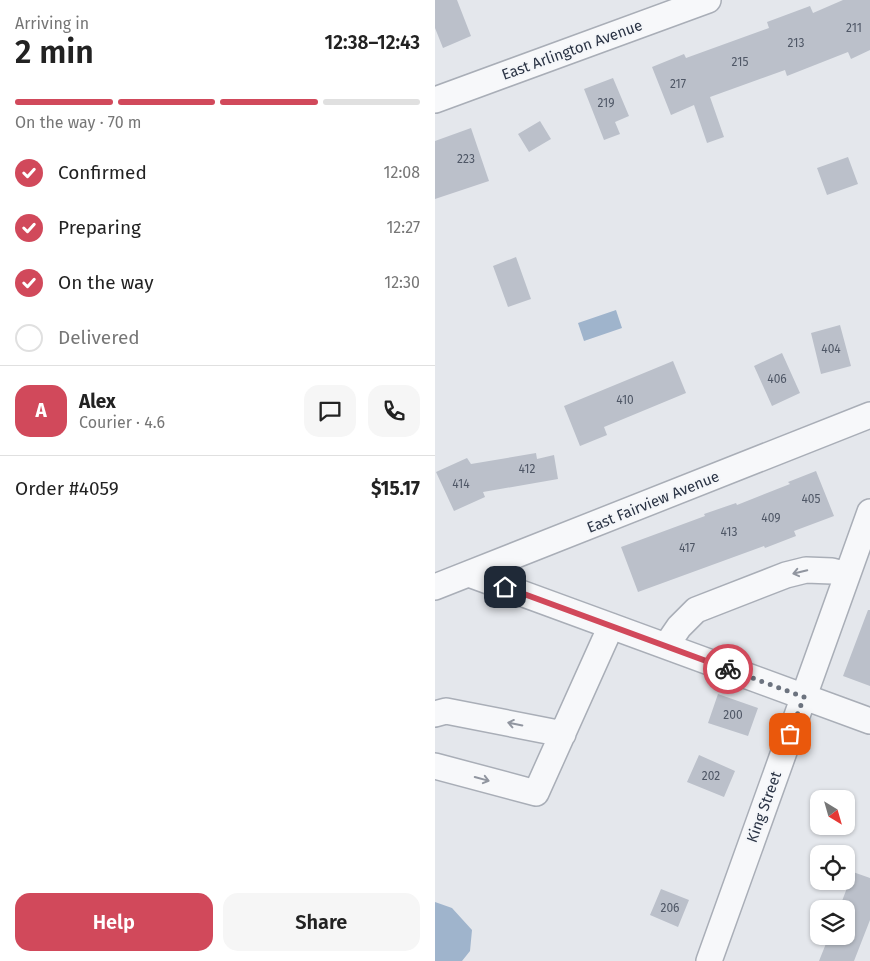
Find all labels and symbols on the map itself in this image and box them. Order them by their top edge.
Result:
street label: East Arlington Avenue [499,16,645,84]
house number: 211 [846,21,862,35]
house number: 213 [788,36,804,50]
house number: 215 [732,55,748,69]
house number: 217 [670,77,686,91]
house number: 219 [597,96,615,110]
house number: 223 [457,152,475,166]
house number: 404 [821,342,841,356]
house number: 406 [767,372,787,386]
house number: 410 [616,393,634,407]
house number: 412 [519,462,535,476]
street label: East Fairview Avenue [584,467,722,537]
house number: 414 [452,477,470,491]
house number: 405 [801,492,821,506]
house number: 409 [761,511,781,525]
house number: 413 [721,525,737,539]
house number: 417 [679,541,695,555]
pin [484,566,526,608]
one-way arrow [792,568,808,577]
courier [703,644,753,694]
house number: 200 [723,708,743,722]
pin [769,713,811,755]
one-way arrow [508,719,524,729]
street label: King Street [743,768,785,845]
house number: 202 [702,769,720,783]
one-way arrow [473,775,489,784]
north arrow [810,790,855,835]
house number: 206 [660,901,680,915]

